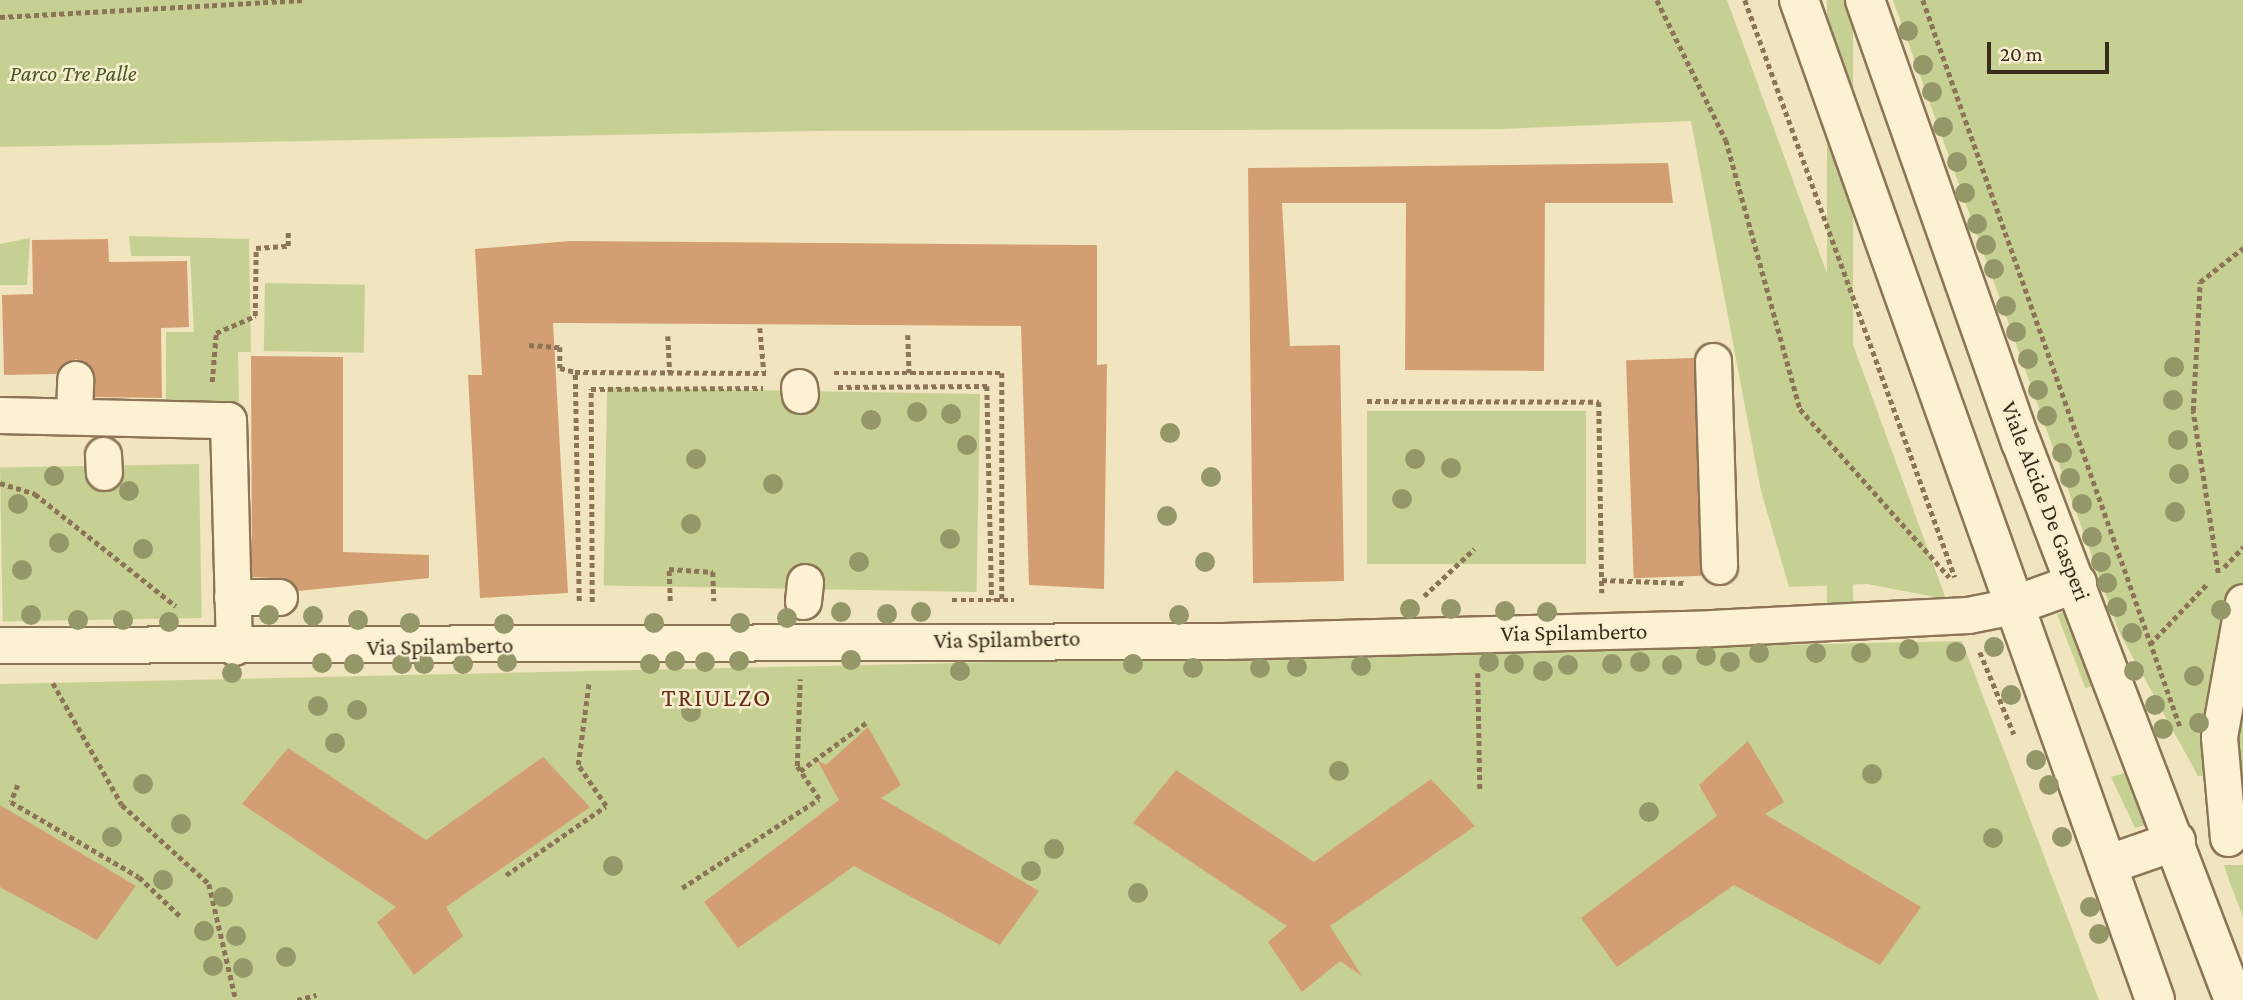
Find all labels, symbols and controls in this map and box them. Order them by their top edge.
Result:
scale bar [1991,28,2114,72]
text: 20 m [2000,42,2043,66]
park label: Parco Tre Palle [10,59,136,87]
street label: Viale Alcide De Gasperi [1995,397,2097,605]
street label: Via Spilamberto [1500,617,1648,647]
street label: Via Spilamberto [933,624,1081,654]
street label: Via Spilamberto [366,631,514,661]
district label: TRIULZO [662,682,772,714]

